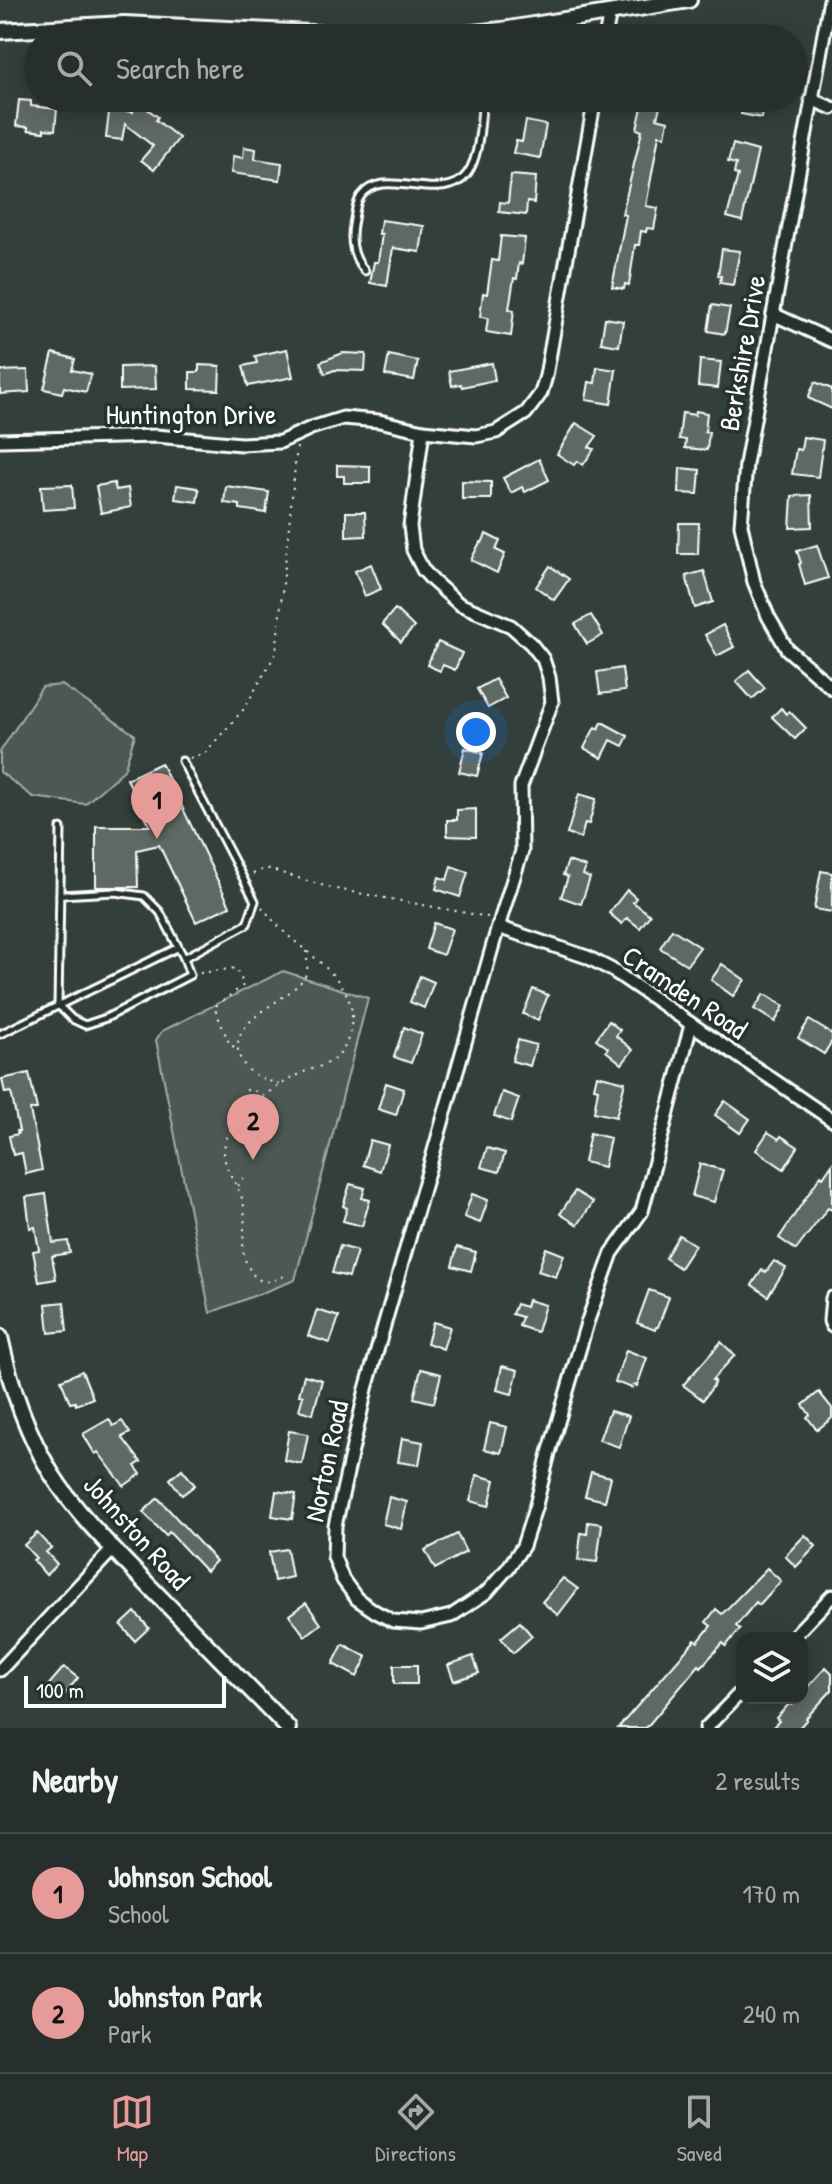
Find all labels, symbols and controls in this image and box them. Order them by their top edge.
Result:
search box [24,24,808,112]
icon: search [52,46,96,90]
text: Search here [116,48,244,88]
street label: Berkshire Drive [710,272,774,434]
street label: Huntington Drive [106,395,276,433]
your location [456,712,496,752]
pin: 1 [131,773,183,839]
street label: Cramden Road [615,936,755,1048]
pin: 2 [227,1094,279,1160]
street label: Norton Road [295,1397,357,1525]
street label: Johnston Road [75,1466,199,1598]
map controls [736,1632,808,1704]
button: layers [736,1632,808,1704]
scale bar [24,1672,226,1708]
text: 100 m [36,1675,84,1705]
text: Nearby [32,1757,118,1803]
text: 2 results [715,1763,800,1798]
text: Johnson School [108,1856,272,1896]
text: 1 [53,1876,63,1911]
text: 170 m [742,1876,800,1911]
text: School [108,1896,169,1931]
text: Johnston Park [108,1976,262,2016]
text: 2 [52,1996,64,2031]
text: 240 m [743,1996,800,2031]
text: Park [108,2016,152,2051]
tab: Map [110,2090,154,2168]
tab: Directions [375,2090,456,2168]
tab: Saved [677,2090,722,2168]

